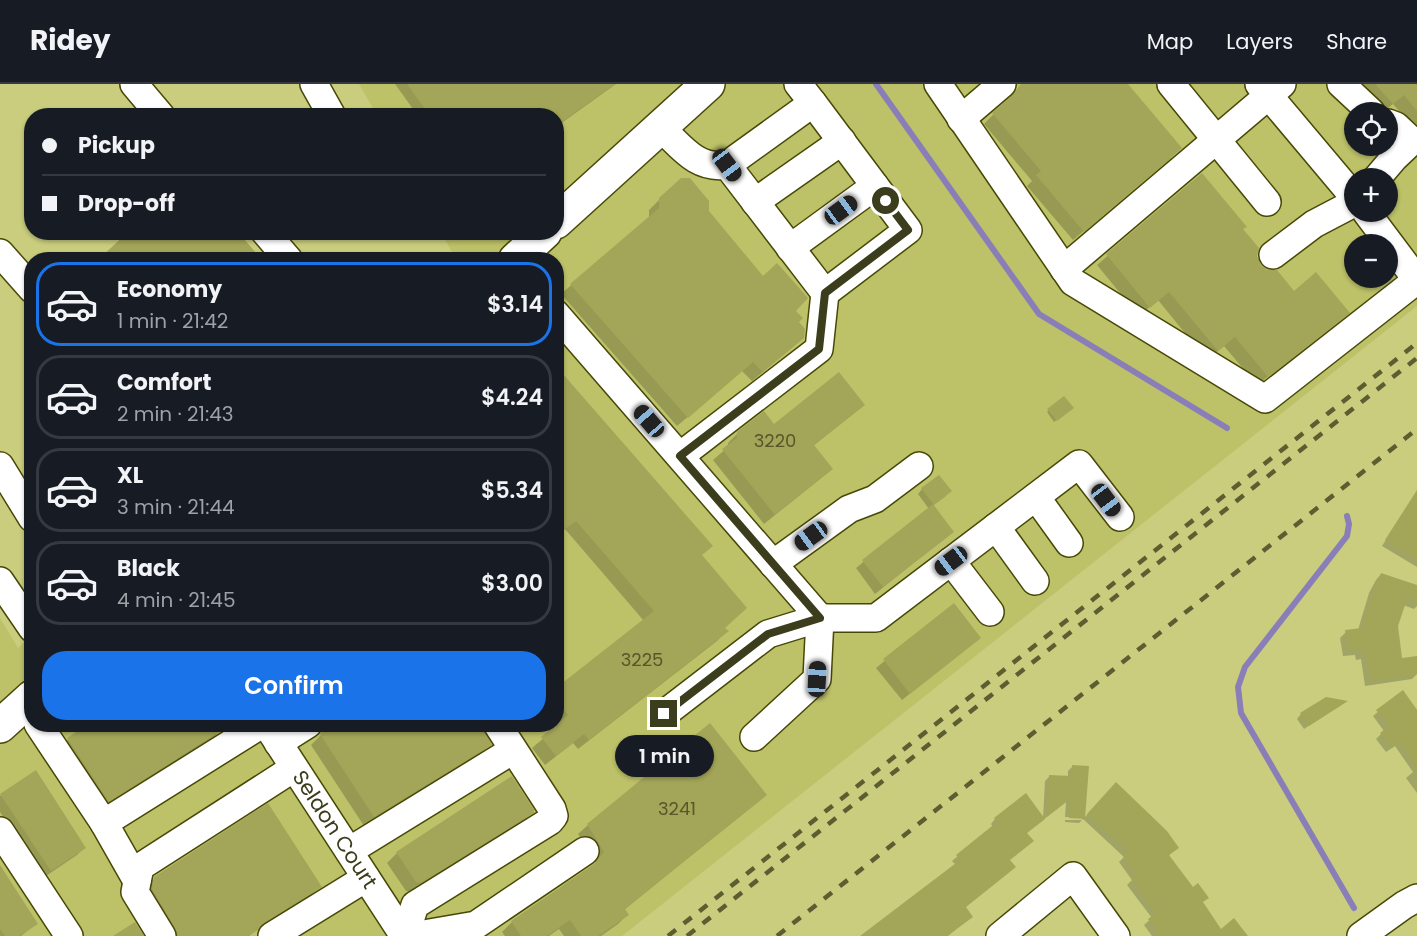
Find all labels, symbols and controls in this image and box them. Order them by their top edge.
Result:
text: Ridey [30,21,110,60]
text: Map [1147,27,1193,56]
text: Layers [1226,27,1293,56]
text: Share [1326,27,1387,56]
map controls [1344,102,1398,288]
button: locate [1344,102,1398,156]
text: Pickup [78,130,155,161]
car [709,145,745,185]
button: + [1344,168,1398,222]
route start [872,187,899,214]
text: Drop-off [78,188,175,219]
car [821,192,861,228]
button: − [1344,234,1398,288]
text: Economy [117,274,222,305]
icon: car [45,277,99,331]
text: $3.14 [487,289,543,320]
text: 1 min · 21:42 [117,307,228,335]
text: Comfort [117,367,211,398]
icon: car [45,370,99,424]
text: $4.24 [481,382,543,413]
text: 2 min · 21:43 [117,400,234,428]
car [630,402,668,440]
house number: 3220 [754,428,796,453]
text: XL [117,460,143,491]
icon: car [45,463,99,517]
text: $5.34 [481,475,543,506]
car [1088,480,1124,520]
text: 3 min · 21:44 [117,493,235,521]
car [791,518,831,554]
car [931,543,971,579]
text: Black [117,553,180,584]
icon: car [45,556,99,610]
text: $3.00 [481,568,543,599]
text: 4 min · 21:45 [117,586,235,614]
house number: 3225 [621,647,663,672]
button: Confirm [42,651,546,720]
car [807,661,827,697]
route end [650,700,677,727]
callout: 1 min [614,735,714,777]
text: 1 min [639,742,690,770]
street label: Seldon Court [286,764,384,894]
house number: 3241 [658,796,696,821]

